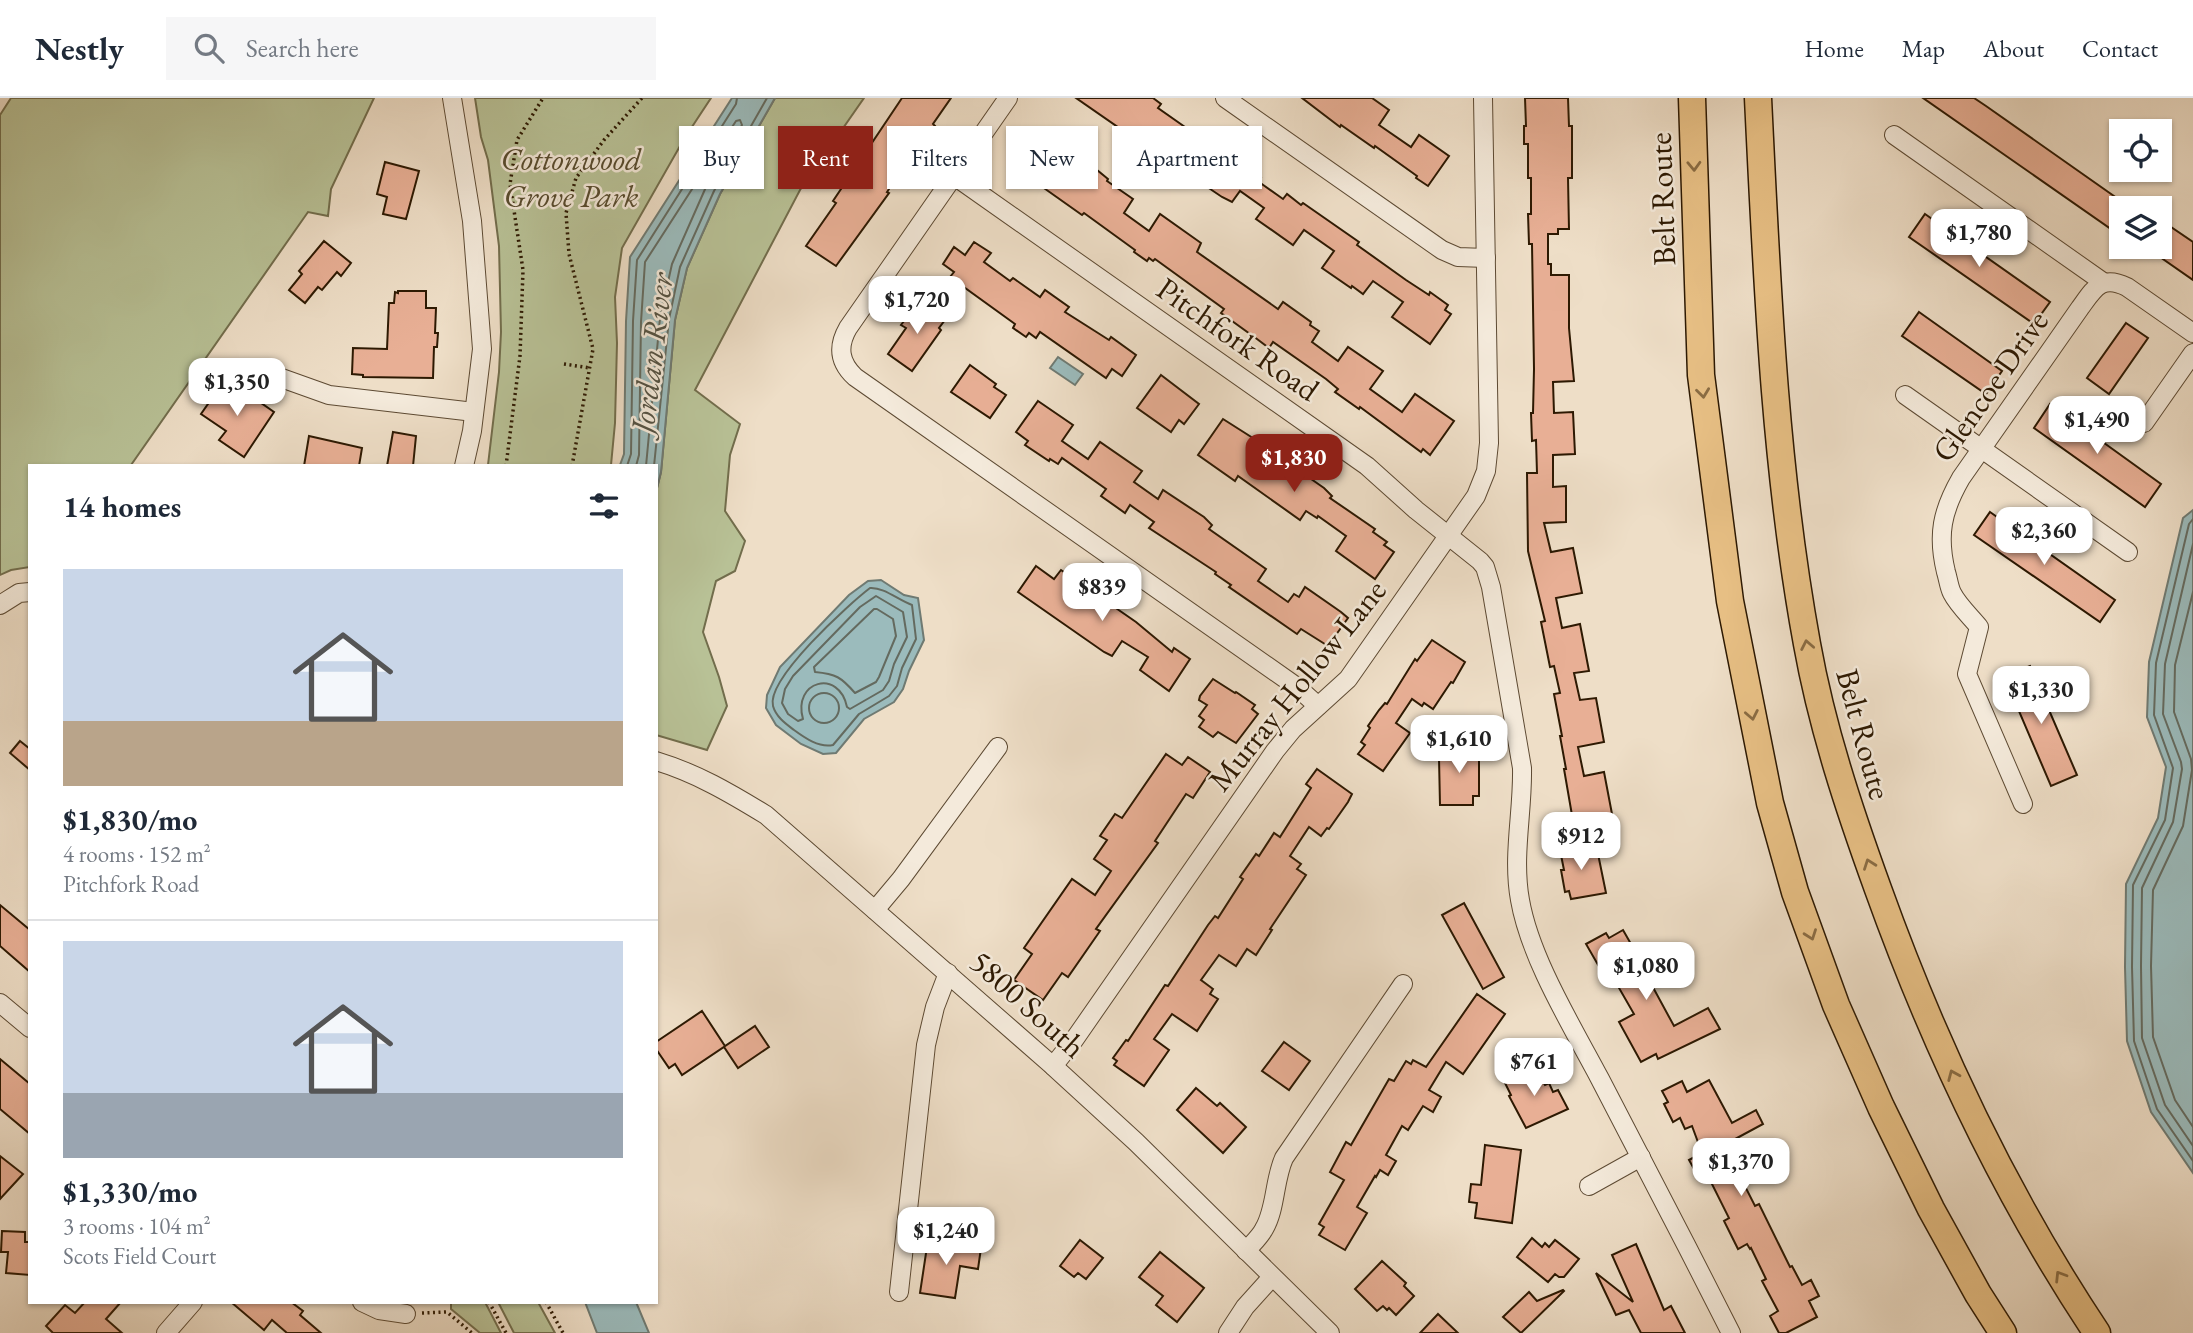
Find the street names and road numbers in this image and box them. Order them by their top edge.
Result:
street label: Belt Route [1639,132,1685,266]
street label: Pitchfork Road [1148,267,1328,411]
street label: Glencoe Drive [1922,302,2058,470]
street label: Murray Hollow Lane [1199,570,1395,800]
street label: Belt Route [1826,664,1902,804]
street label: 5800 South [961,941,1095,1067]

